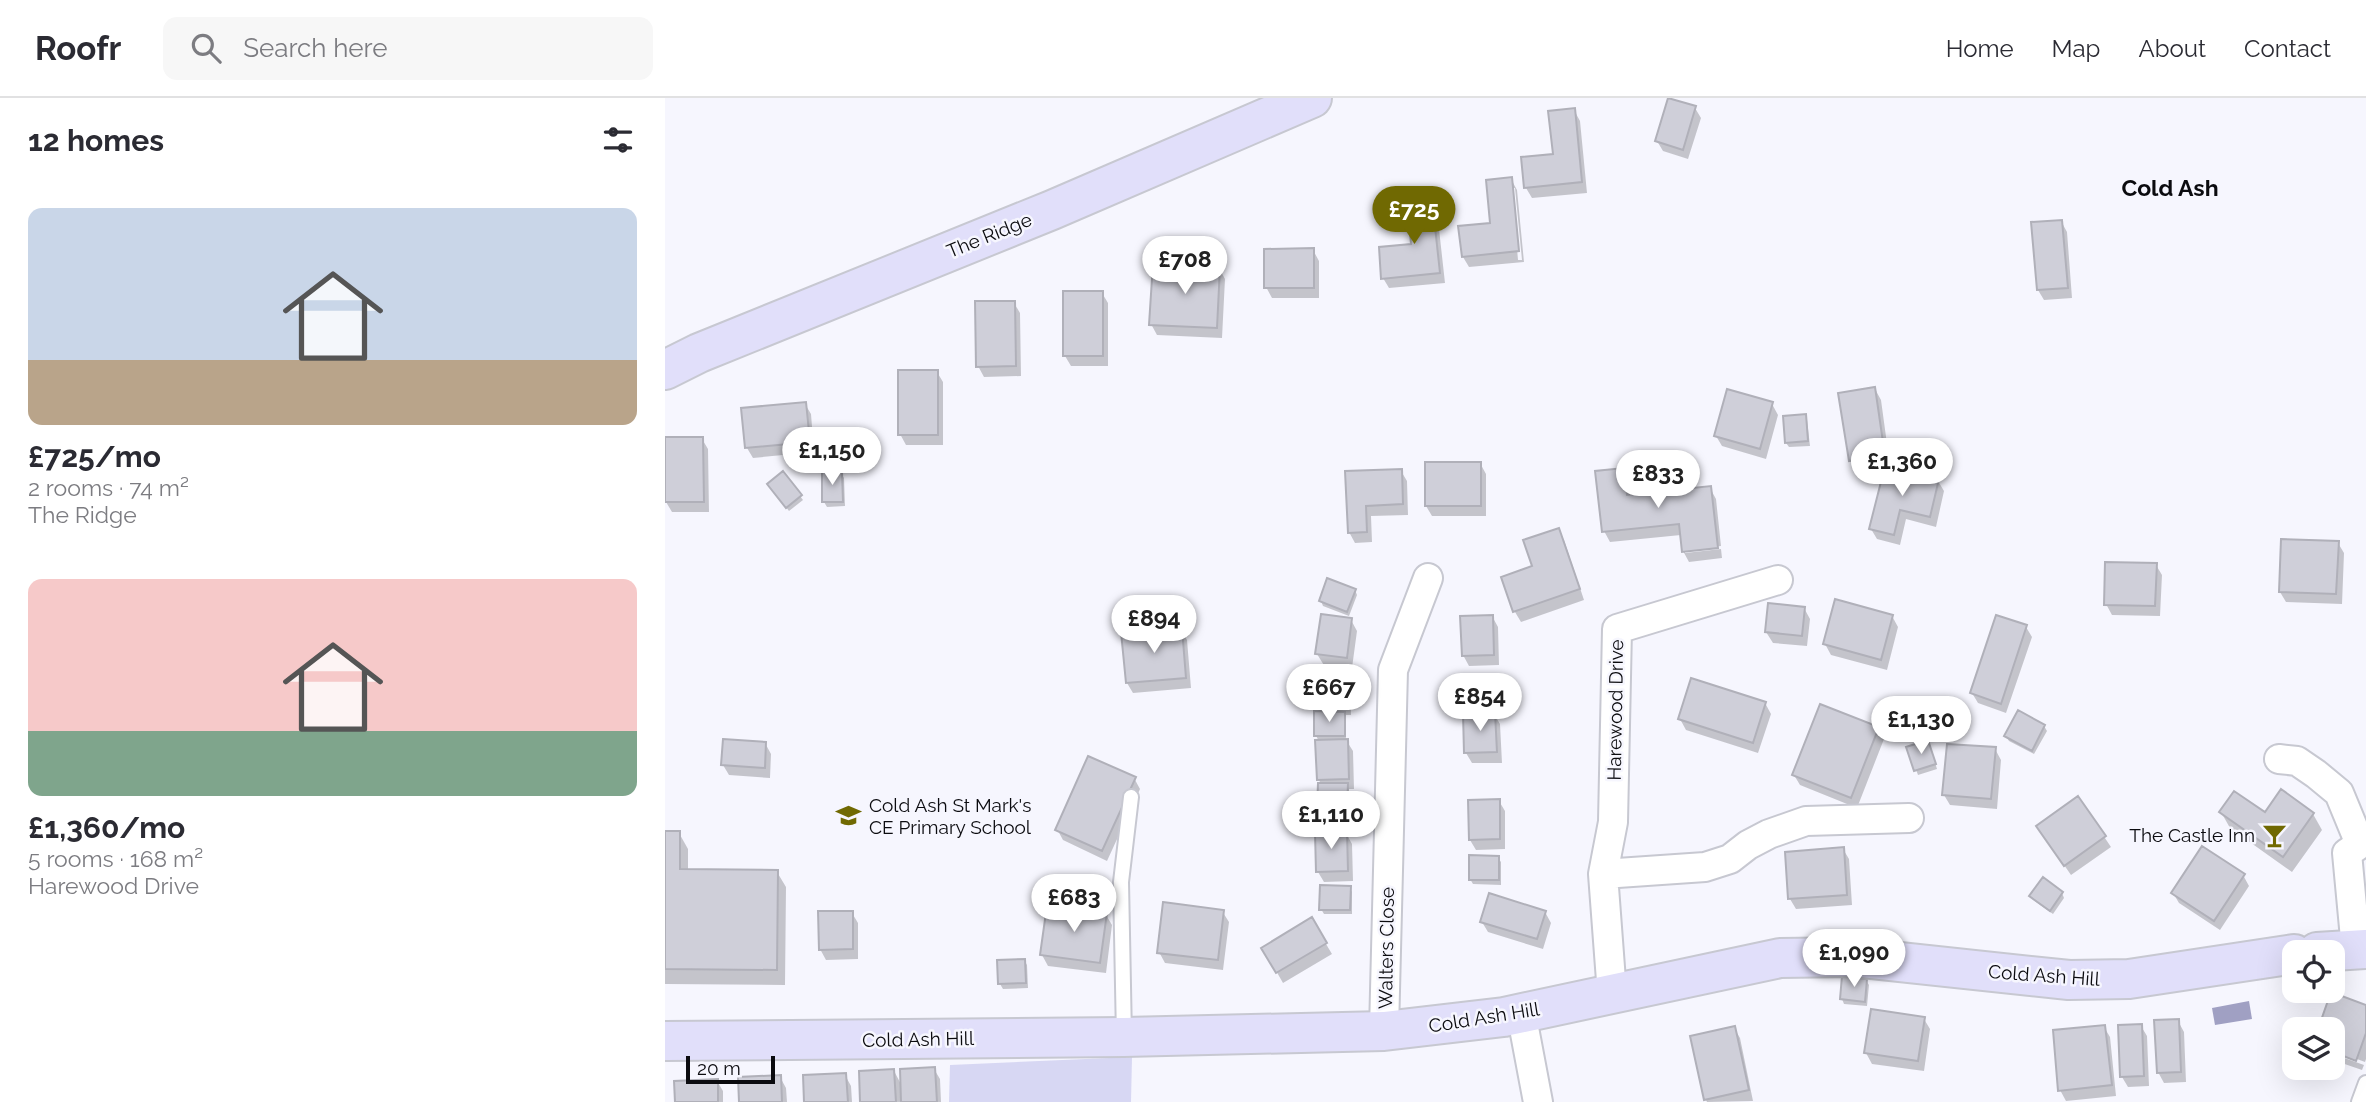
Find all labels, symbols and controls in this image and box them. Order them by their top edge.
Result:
search box [163,17,653,80]
text: Roofr [35,29,121,68]
icon: search [187,29,225,67]
text: Search here [243,33,388,63]
text: Home [1946,34,2014,63]
text: Map [2052,34,2100,63]
text: About [2138,34,2206,63]
text: Contact [2244,34,2331,63]
icon: filters [599,121,637,159]
text: 12 homes [28,123,164,158]
district label: Cold Ash [2121,174,2219,201]
pin: £725 [1373,186,1455,246]
text: £725 [1388,195,1440,222]
street label: The Ridge [943,208,1035,262]
pin: £708 [1144,236,1226,296]
text: £708 [1158,245,1212,272]
icon: home [270,253,396,379]
pin: £1,150 [775,428,889,487]
text: £1,150 [798,436,866,463]
pin: £1,360 [1845,438,1959,498]
text: £725/mo [28,439,161,474]
text: £1,360 [1867,447,1937,474]
pin: £833 [1617,450,1699,510]
text: £833 [1632,459,1684,486]
text: 2 rooms · 74 m² [28,474,189,501]
text: The Ridge [28,501,137,528]
pin: £894 [1113,596,1195,655]
text: £894 [1127,604,1181,631]
icon: home [270,624,396,750]
street label: Harewood Drive [1603,639,1627,781]
pin: £667 [1288,664,1370,724]
text: £667 [1302,673,1356,700]
pin: £854 [1439,674,1521,733]
text: £854 [1454,682,1506,709]
pin: £1,130 [1864,696,1978,756]
text: £1,130 [1887,705,1955,732]
pin: £1,110 [1274,792,1388,851]
place label: Cold Ash St Mark's CE Primary School [869,794,1032,838]
text: £1,110 [1298,800,1364,827]
school or university icon: Cold Ash St Mark's CE Primary School [835,802,863,830]
text: £1,360/mo [28,810,185,845]
bar icon: The Castle Inn [2261,821,2289,849]
place label: The Castle Inn [2129,824,2255,846]
text: 5 rooms · 168 m² [28,845,203,872]
text: Harewood Drive [28,872,199,899]
pin: £683 [1033,874,1115,934]
text: £683 [1047,883,1101,910]
street label: Walters Close [1374,887,1398,1009]
pin: £1,090 [1797,930,1911,989]
text: £1,090 [1818,938,1890,965]
map controls [2282,940,2345,1080]
button: locate [2282,940,2345,1003]
street label: Cold Ash Hill [1987,960,2101,990]
street label: Cold Ash Hill [1427,997,1542,1037]
button: layers [2282,1017,2345,1080]
street label: Cold Ash Hill [862,1027,975,1051]
scale bar [686,1053,775,1085]
text: 20 m [697,1057,741,1079]

